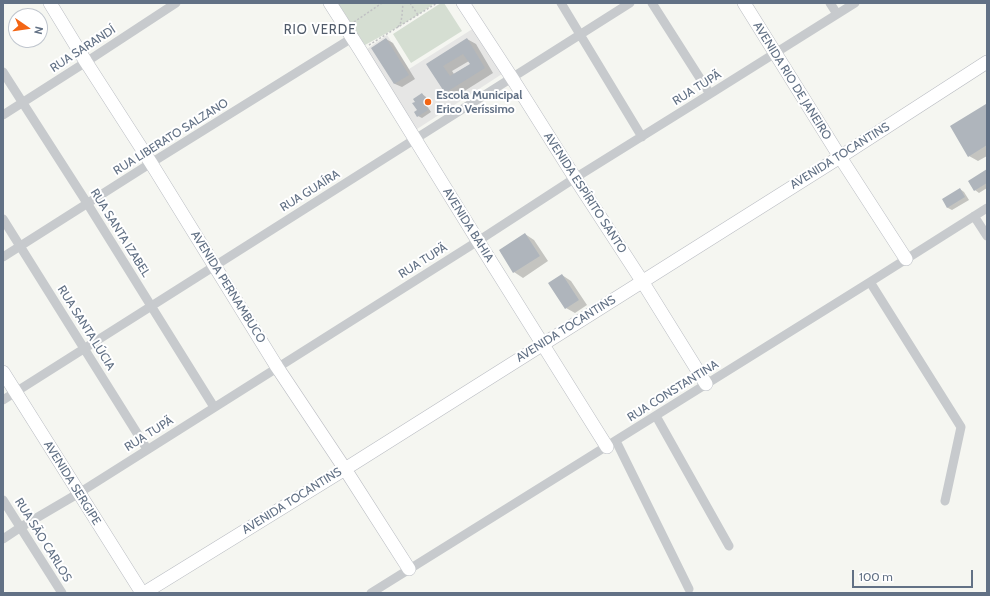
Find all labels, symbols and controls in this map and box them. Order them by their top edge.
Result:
north arrow [8,8,48,48]
street label: AVENIDA RIO DE JANEIRO [750,19,834,143]
district label: RIO VERDE [284,22,356,38]
street label: RUA SARANDÍ [48,23,118,75]
text: N [31,25,46,36]
street label: RUA TUPÃ [670,67,724,109]
place label: Escola Municipal Erico Veríssimo [436,88,522,116]
street label: RUA LIBERATO SALZANO [111,96,231,178]
marker: Escola Municipal Erico Veríssimo [423,97,433,107]
street label: AVENIDA TOCANTINS [788,120,892,192]
street label: AVENIDA ESPÍRITO SANTO [541,130,629,256]
street label: RUA GUAÍRA [278,167,342,215]
street label: AVENIDA BAHIA [440,185,496,265]
street label: RUA SANTA IZABEL [87,186,153,280]
street label: AVENIDA PERNAMBUCO [188,228,268,346]
street label: RUA TUPÃ [396,240,450,282]
street label: RUA SANTA LÚCIA [54,283,118,373]
street label: AVENIDA TOCANTINS [514,293,618,365]
street label: RUA CONSTANTINA [625,357,721,425]
street label: RUA TUPÃ [122,413,176,455]
street label: AVENIDA SERGIPE [40,438,104,528]
street label: AVENIDA TOCANTINS [240,465,344,537]
street label: RUA SÃO CARLOS [11,495,75,585]
scale bar [854,562,975,588]
text: 100 m [859,569,893,584]

